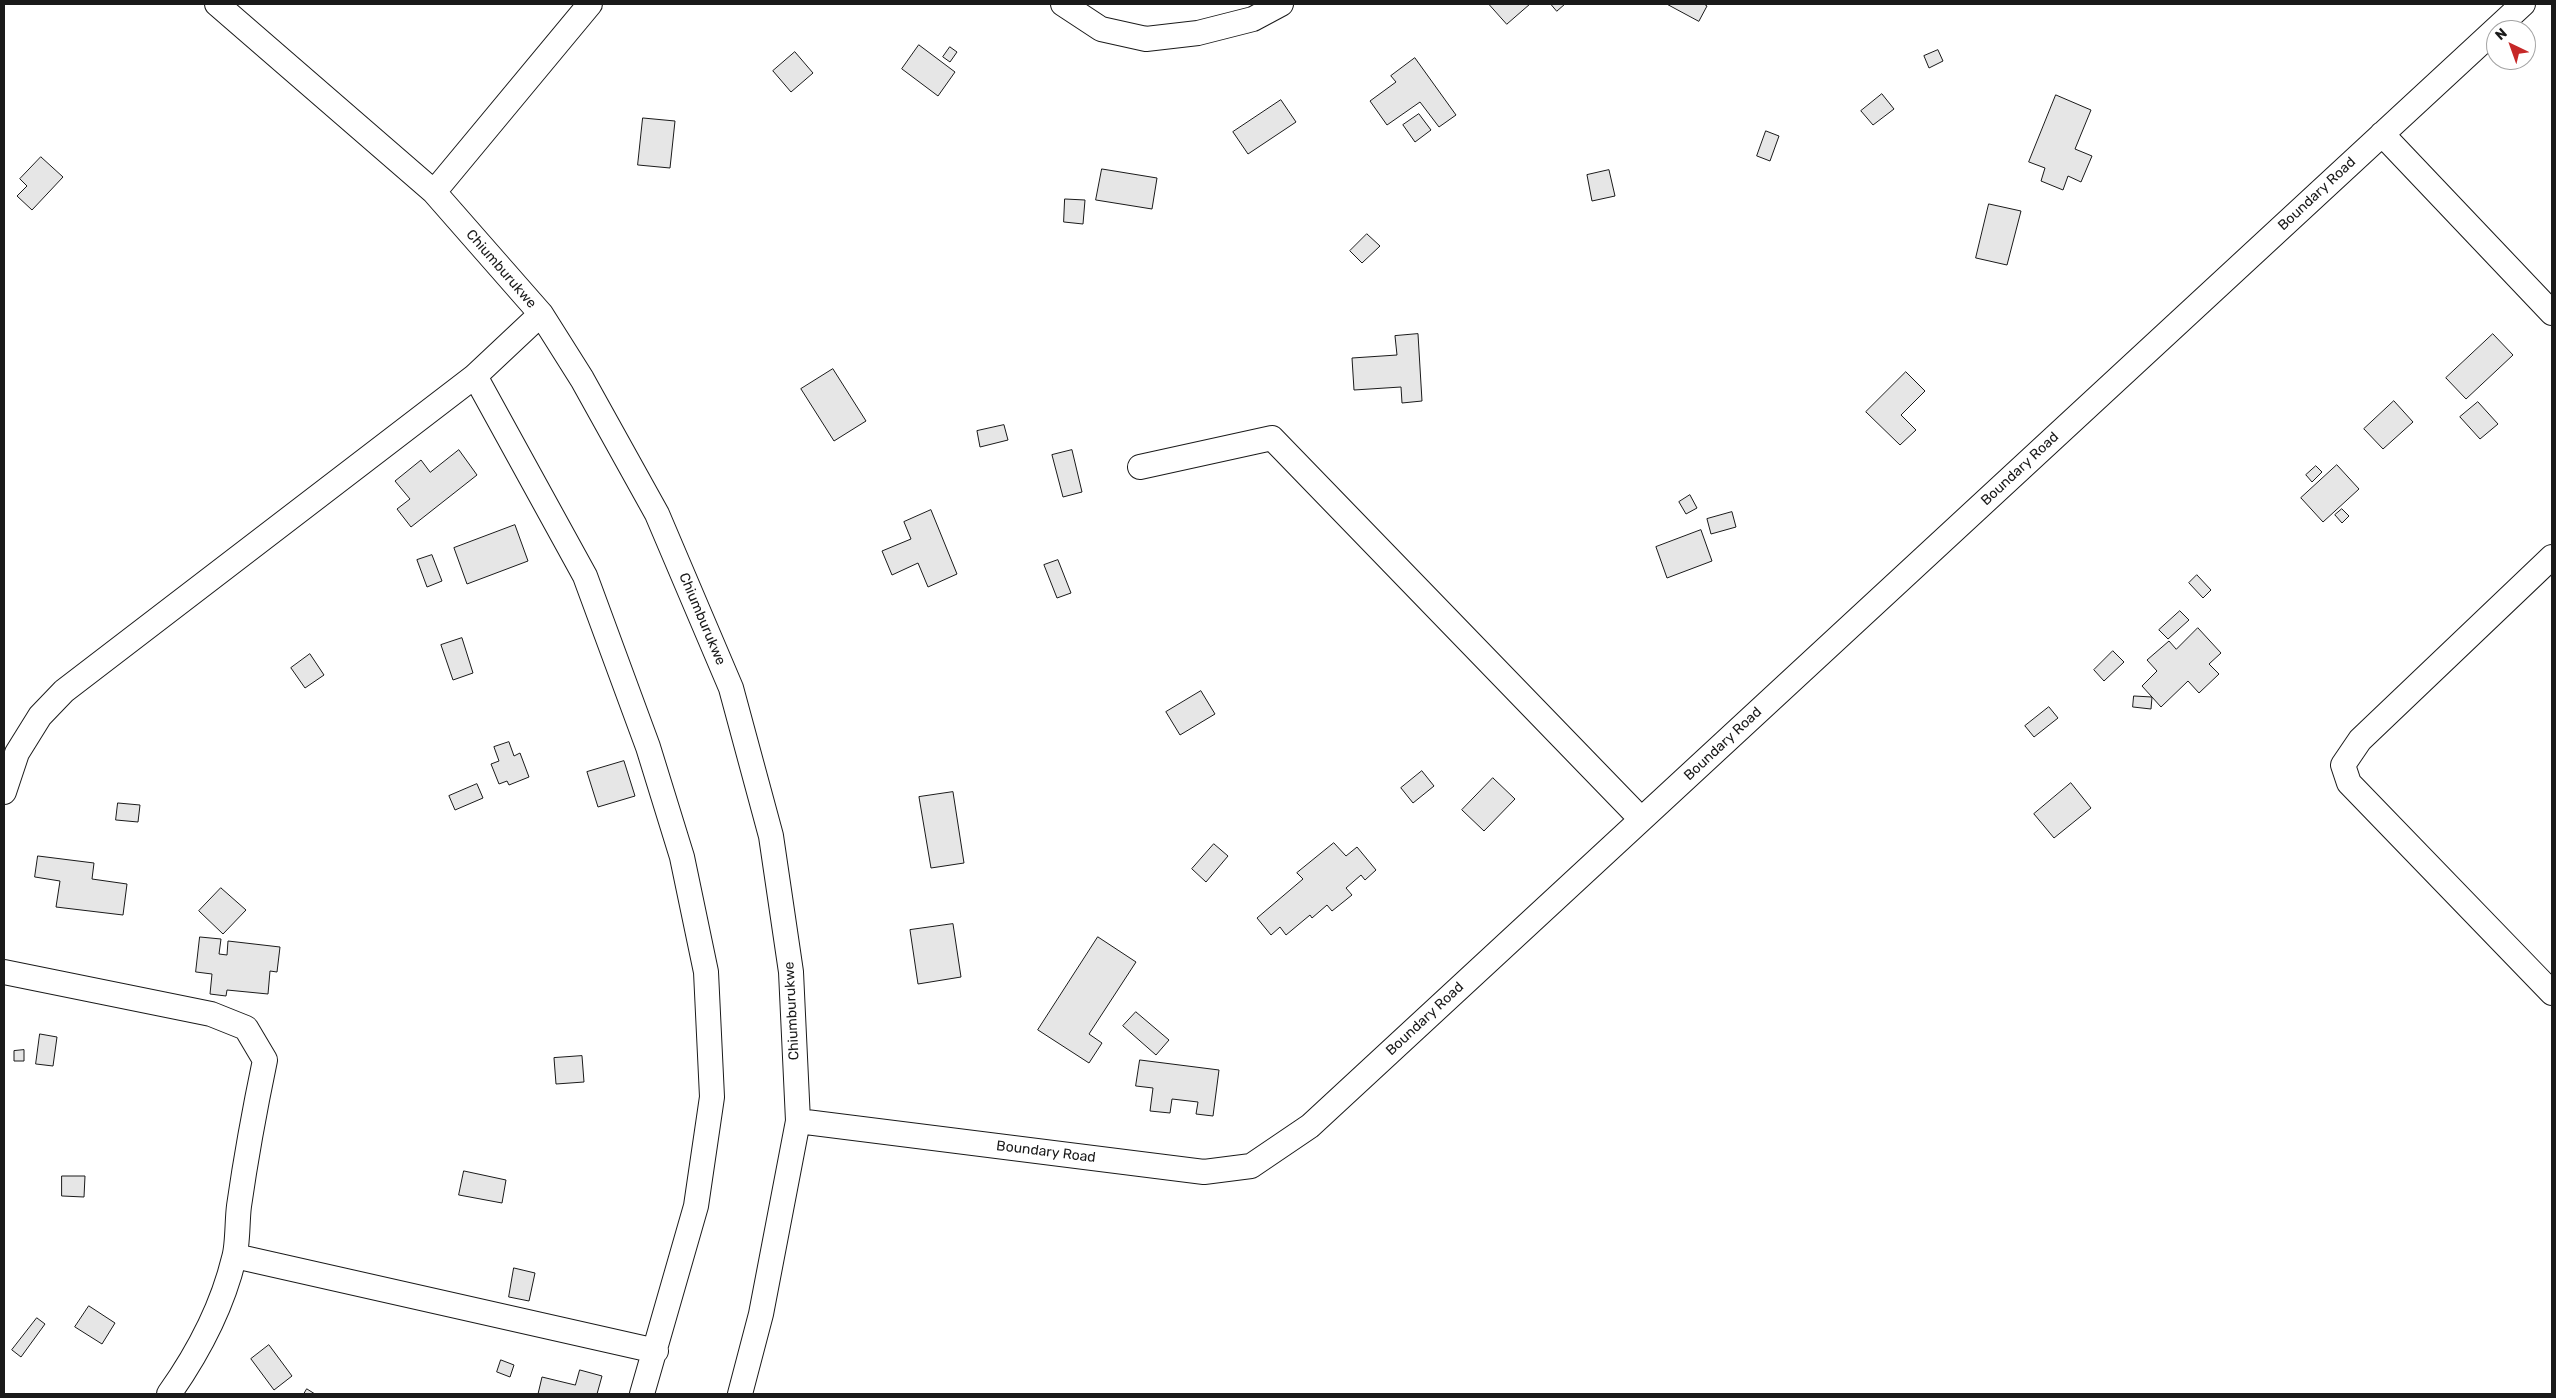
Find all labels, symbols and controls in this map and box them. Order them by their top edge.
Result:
north arrow [2486,20,2536,70]
text: N [2492,25,2511,44]
street label: Boundary Road [2275,154,2359,234]
street label: Chiumburukwe [462,226,540,312]
street label: Boundary Road [1978,429,2062,509]
street label: Chiumburukwe [675,570,729,668]
street label: Boundary Road [1681,704,1765,784]
street label: Chiumburukwe [781,961,803,1061]
street label: Boundary Road [1383,979,1467,1059]
street label: Boundary Road [995,1138,1097,1166]

